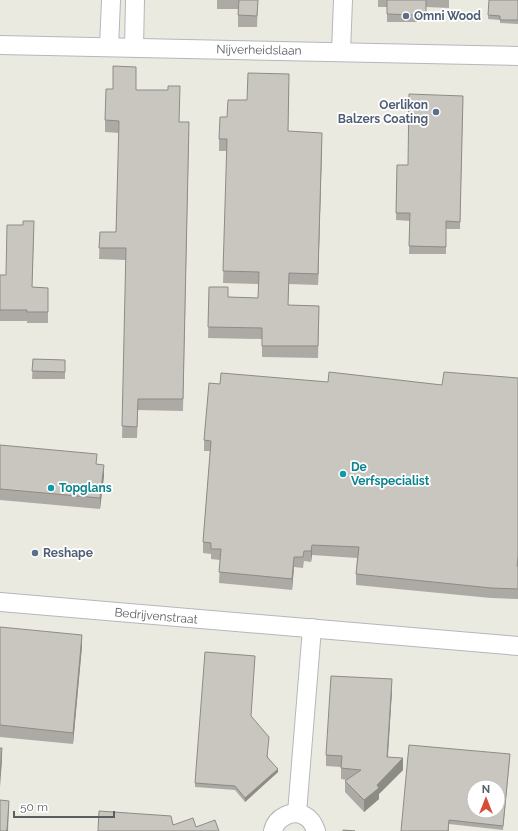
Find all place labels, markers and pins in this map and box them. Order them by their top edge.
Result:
place label: Omni Wood [414,9,481,23]
marker: Omni Wood [401,11,411,21]
place label: Oerlikon Balzers Coating [338,98,428,126]
marker: Oerlikon Balzers Coating [431,107,441,117]
place label: De Verfspecialist [351,460,430,488]
marker: De Verfspecialist [338,469,348,479]
place label: Topglans [59,481,112,495]
marker: Topglans [46,483,56,493]
place label: Reshape [43,546,93,560]
marker: Reshape [30,548,40,558]

